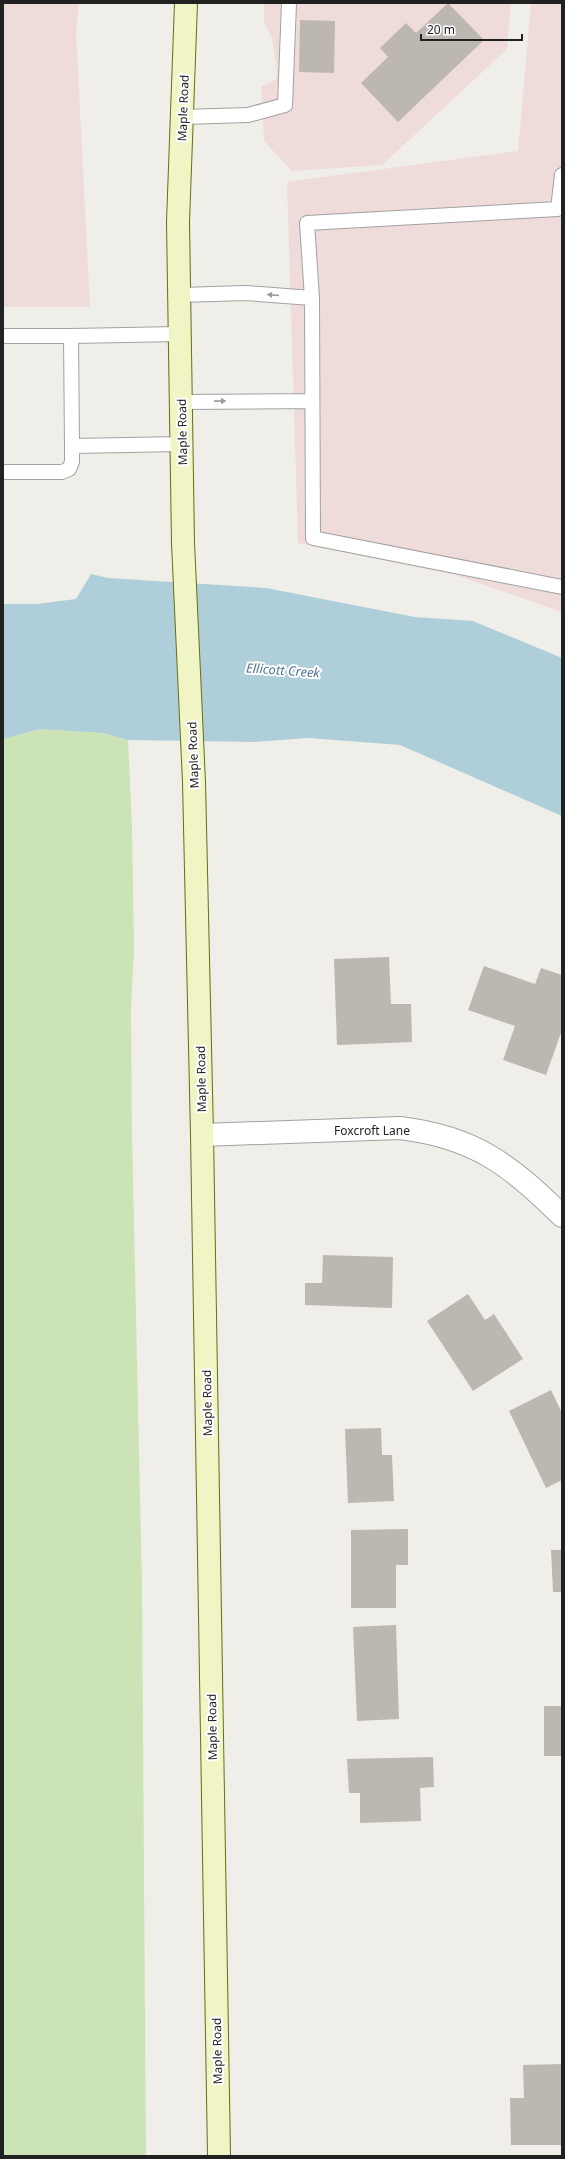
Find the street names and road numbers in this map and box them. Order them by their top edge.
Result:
street label: Maple Road [173,74,193,142]
street label: Maple Road [173,398,191,466]
street label: Maple Road [183,721,203,789]
street label: Maple Road [192,1045,210,1113]
street label: Foxcroft Lane [334,1122,410,1139]
street label: Maple Road [198,1369,216,1437]
street label: Maple Road [203,1693,221,1761]
street label: Maple Road [208,2017,226,2085]

